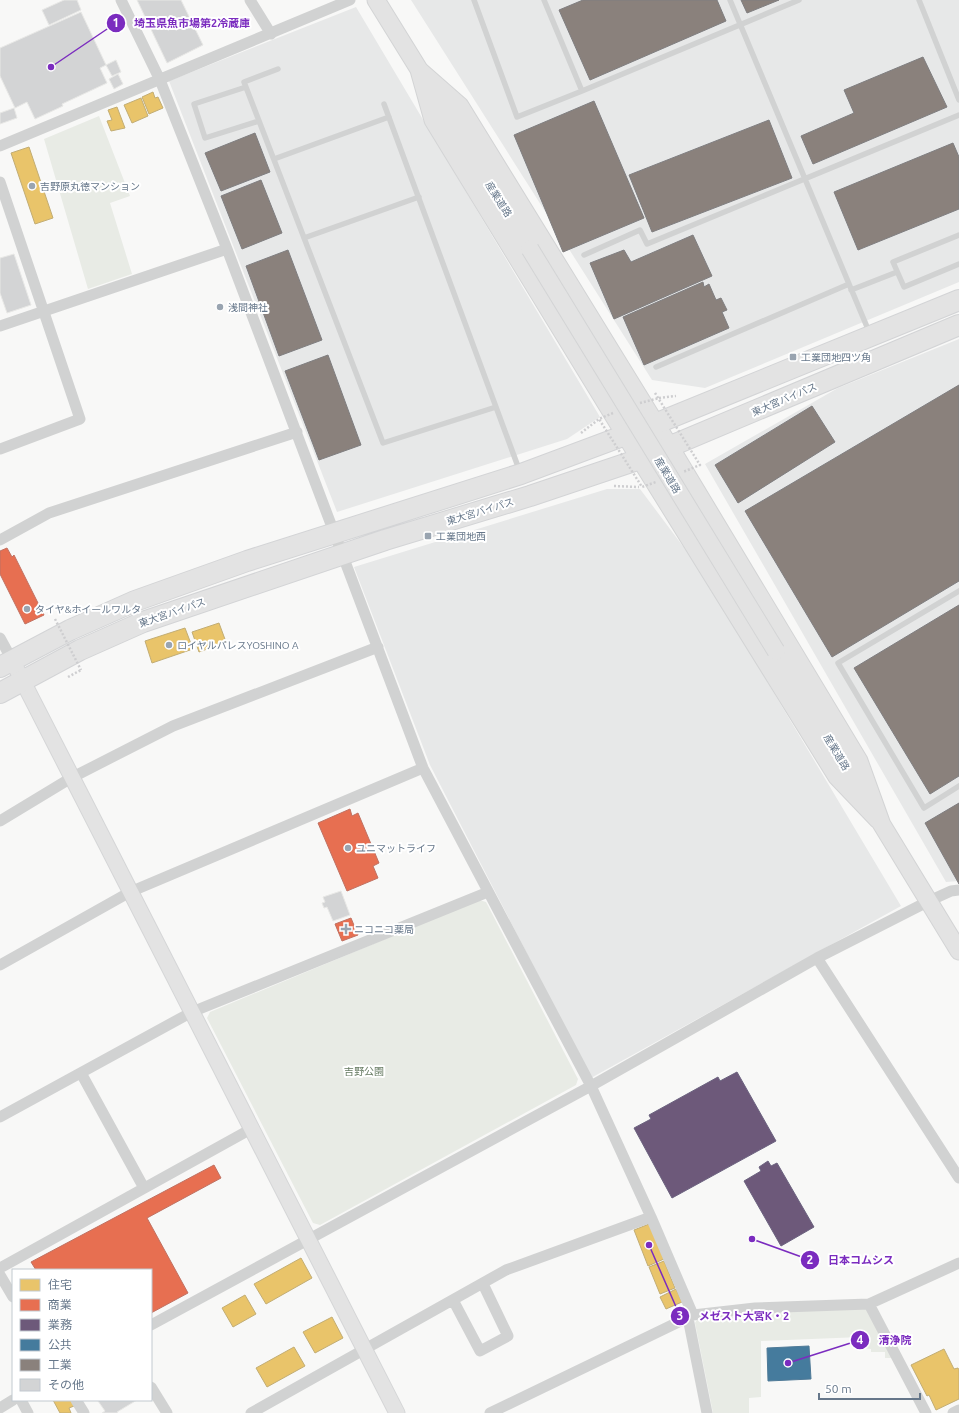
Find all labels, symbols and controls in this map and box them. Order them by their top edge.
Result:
callout: 埼玉県魚市場第2冷蔵庫 [106,11,258,34]
text: 1 [113,16,119,29]
text: 埼玉県魚市場第2冷蔵庫 [134,17,250,29]
street label: 産業道路 [483,179,514,219]
marker: 吉野原丸徳マンション [27,181,37,191]
place label: 吉野原丸徳マンション [40,181,140,192]
marker: 浅間神社 [215,302,225,312]
place label: 浅間神社 [228,302,268,313]
marker: 工業団地四ツ角 [788,352,798,362]
place label: 工業団地四ツ角 [801,352,871,363]
street label: 東大宮バイパス [750,381,818,418]
street label: 産業道路 [653,455,683,495]
street label: 東大宮バイパス [445,496,515,527]
marker: 工業団地西 [423,531,433,541]
place label: 工業団地西 [436,531,486,542]
street label: 東大宮バイパス [137,596,207,629]
marker: タイヤ&ホイールワルタ [22,604,32,614]
place label: タイヤ&ホイールワルタ [35,604,141,615]
marker: ロイヤルパレスYOSHINO A [164,640,174,650]
place label: ロイヤルパレスYOSHINO A [177,640,299,651]
street label: 産業道路 [822,732,852,772]
marker: ユニマットライフ [343,843,353,853]
place label: ユニマットライフ [356,843,436,854]
marker: ニコニコ薬局 [341,924,351,934]
place label: ニコニコ薬局 [354,924,414,935]
park label: 吉野公園 [344,1066,384,1077]
callout: 日本コムシス [800,1249,902,1272]
text: 2 [807,1253,814,1266]
text: 日本コムシス [828,1254,894,1266]
legend [12,1269,152,1401]
text: 住宅 [48,1278,72,1291]
text: 商業 [48,1298,72,1311]
callout: メゼスト大宮K・2 [670,1304,797,1327]
text: 3 [677,1309,683,1322]
text: メゼスト大宮K・2 [699,1310,789,1322]
text: 業務 [48,1318,72,1331]
callout: 清浄院 [850,1328,919,1351]
text: 4 [857,1333,864,1346]
text: 清浄院 [879,1334,912,1346]
text: 公共 [48,1338,72,1351]
text: 工業 [48,1358,72,1371]
scale bar [819,1375,920,1401]
text: その他 [48,1378,84,1391]
text: 50 m [825,1382,852,1395]

